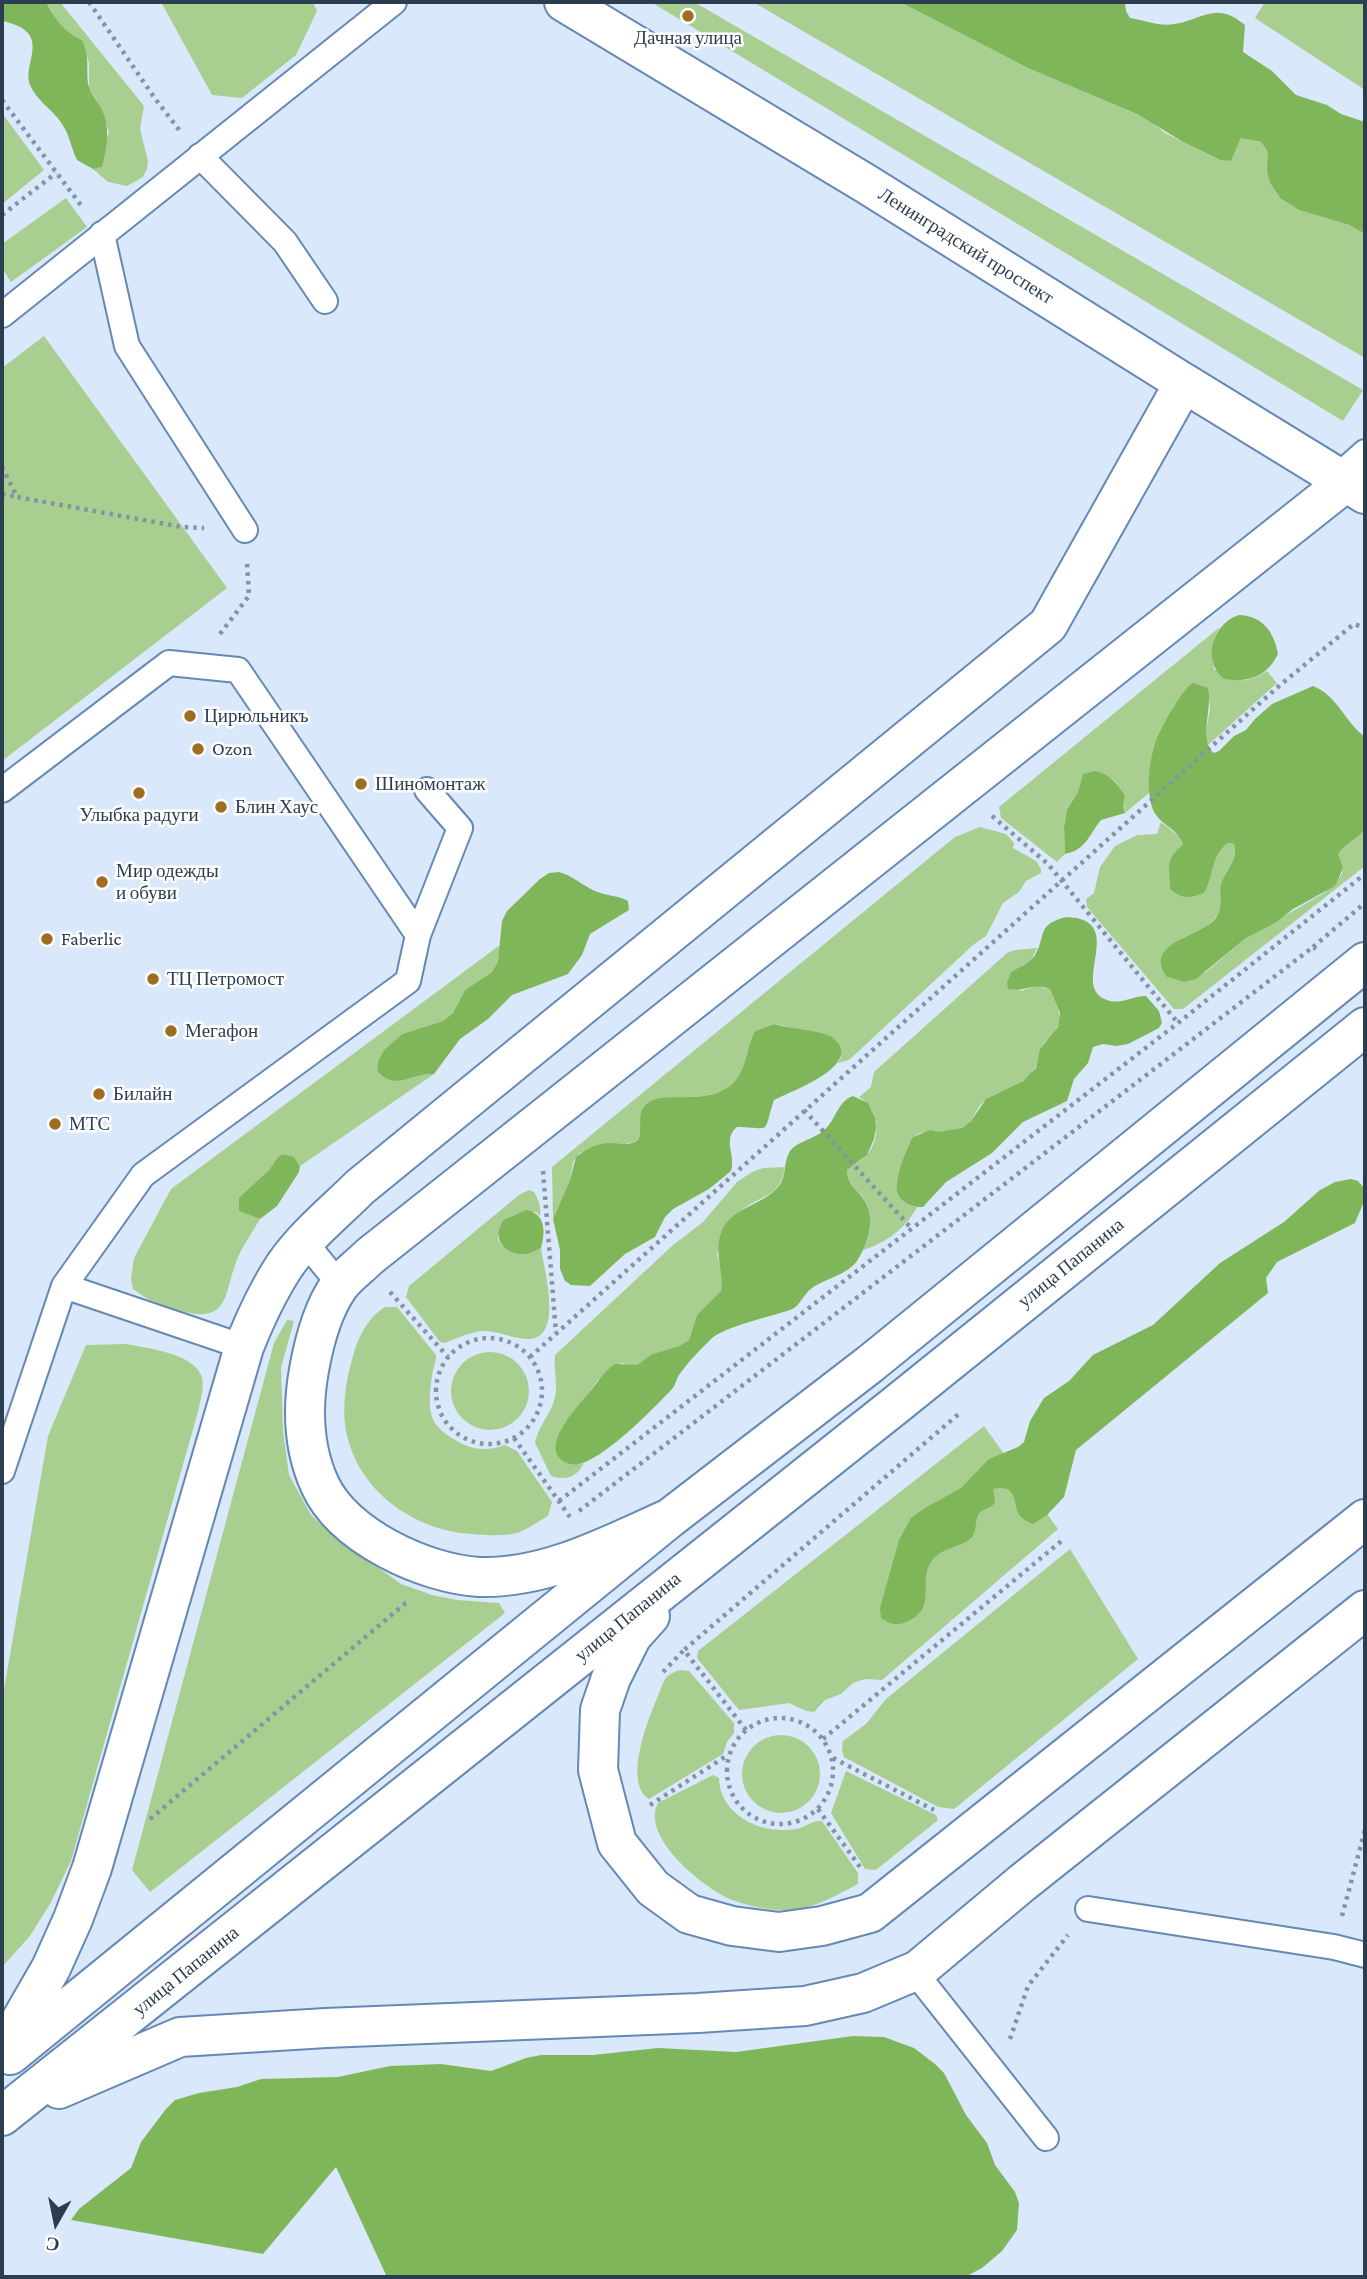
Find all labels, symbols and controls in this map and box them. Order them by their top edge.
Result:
marker: Дачная улица [680,8,696,24]
place label: Дачная улица [634,27,742,49]
street label: Ленинградский проспект [874,183,1058,309]
place label: Цирюльникъ [204,705,309,727]
marker: Цирюльникъ [182,708,198,724]
place label: Ozon [212,738,252,760]
marker: Ozon [190,741,206,757]
place label: Шиномонтаж [375,773,485,795]
marker: Шиномонтаж [353,776,369,792]
marker: Улыбка радуги [131,785,147,801]
place label: Блин Хаус [235,796,318,818]
marker: Блин Хаус [213,799,229,815]
place label: Улыбка радуги [79,804,199,826]
place label: Мир одежды и обуви [116,860,219,904]
marker: Мир одежды и обуви [94,874,110,890]
place label: Faberlic [61,928,121,950]
marker: Faberlic [39,931,55,947]
place label: ТЦ Петромост [167,968,284,990]
marker: ТЦ Петромост [145,971,161,987]
place label: Мегафон [185,1020,258,1042]
marker: Мегафон [163,1023,179,1039]
place label: Билайн [113,1083,172,1105]
marker: Билайн [91,1086,107,1102]
place label: МТС [69,1113,110,1135]
marker: МТС [47,1116,63,1132]
street label: улица Папанина [1013,1213,1129,1313]
street label: улица Папанина [570,1567,686,1667]
street label: улица Папанина [128,1921,244,2021]
north arrow [21,2188,91,2258]
text: С [44,2233,61,2256]

